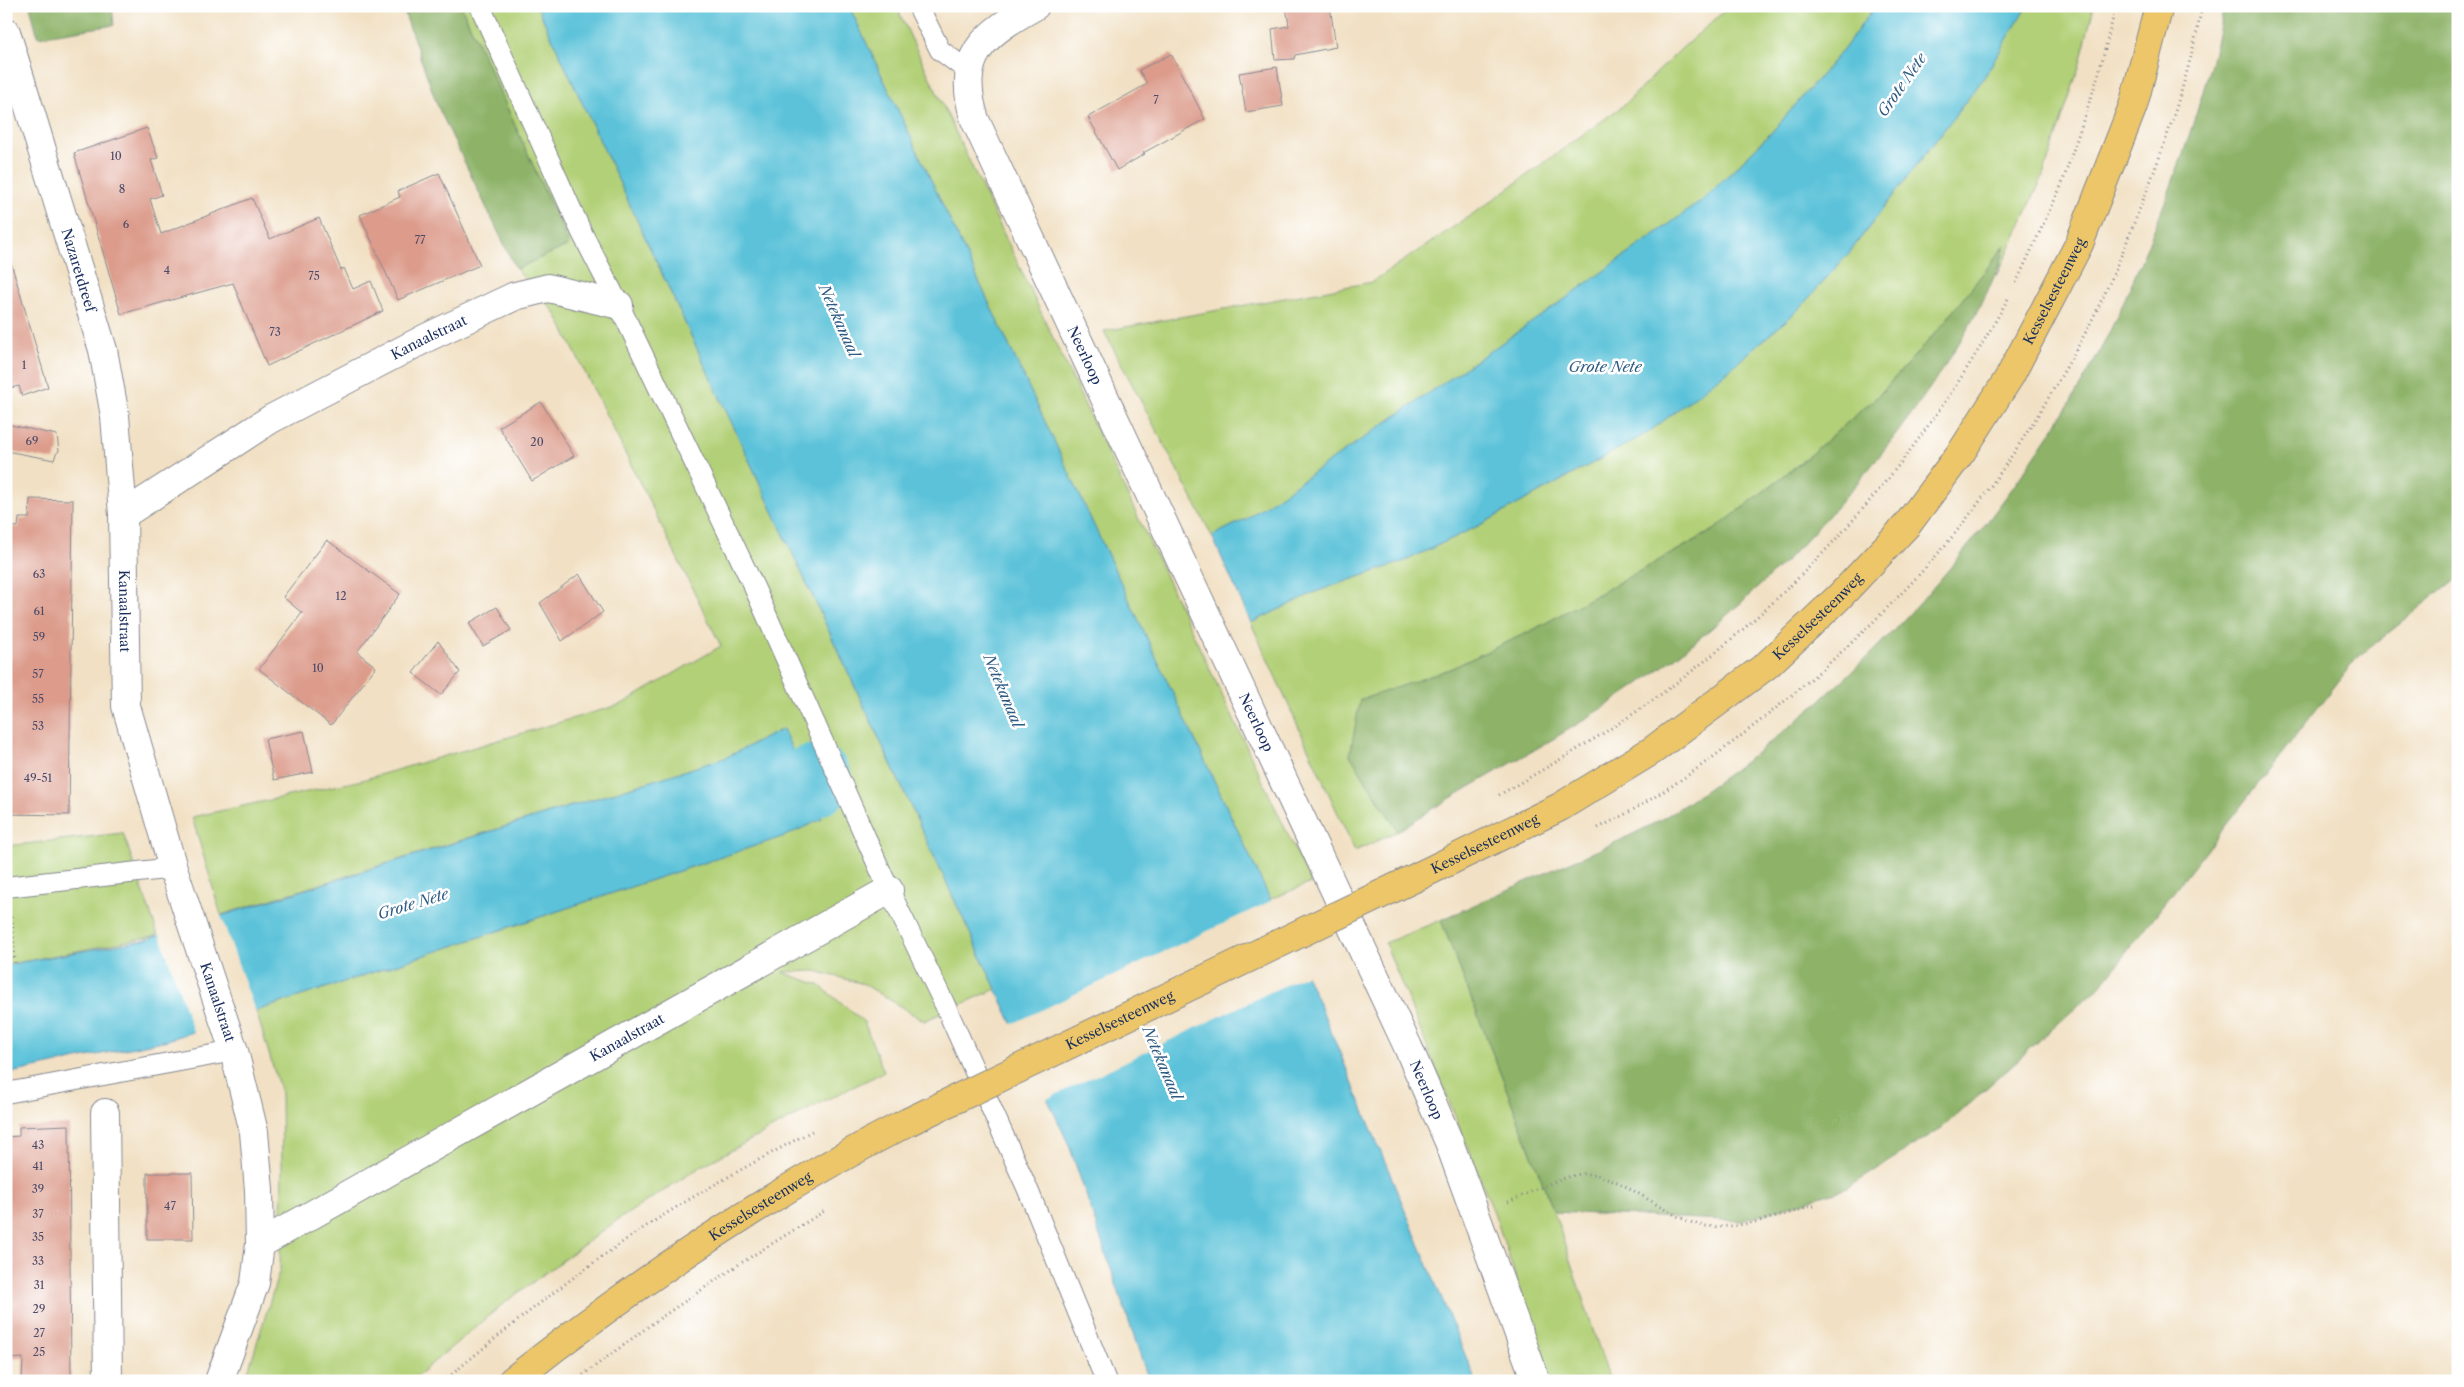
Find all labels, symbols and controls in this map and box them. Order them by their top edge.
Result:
water label: Grote Nete [1873,49,1931,120]
house number: 7 [1153,93,1159,107]
house number: 10 [110,149,122,163]
house number: 8 [119,182,125,196]
house number: 6 [123,217,130,231]
street label: Nazaretdreef [57,226,100,316]
house number: 77 [415,233,426,247]
street label: Kesselsesteenweg [2019,235,2090,348]
house number: 4 [164,263,170,277]
house number: 75 [308,269,320,283]
water label: Netekanaal [814,280,865,362]
street label: Kanaalstraat [388,311,470,364]
street label: Neerloop [1063,323,1106,388]
house number: 73 [269,325,281,339]
water label: Grote Nete [1568,357,1642,376]
house number: 1 [22,358,27,372]
house number: 69 [26,434,38,448]
house number: 20 [530,435,544,449]
house number: 63 [33,567,45,581]
street label: Kesselsesteenweg [1769,569,1867,664]
street label: Kanaalstraat [115,570,134,653]
house number: 12 [336,589,346,603]
house number: 61 [33,604,45,618]
house number: 59 [33,630,45,644]
water label: Netekanaal [979,650,1028,732]
house number: 10 [312,661,324,675]
house number: 57 [32,667,44,681]
street label: Neerloop [1235,690,1278,755]
house number: 55 [32,692,44,706]
house number: 53 [32,719,44,733]
house number: 49-51 [24,771,53,785]
street label: Kesselsesteenweg [1428,810,1542,878]
water label: Grote Nete [375,884,451,923]
street label: Kanaalstraat [196,960,239,1044]
street label: Kesselsesteenweg [1063,986,1177,1054]
street label: Kanaalstraat [586,1009,667,1066]
water label: Netekanaal [1138,1022,1187,1104]
street label: Neerloop [1406,1057,1447,1122]
house number: 43 [32,1138,44,1152]
house number: 41 [33,1159,44,1173]
street label: Kesselsesteenweg [705,1167,816,1245]
house number: 39 [32,1182,44,1196]
house number: 47 [164,1199,176,1213]
house number: 37 [32,1207,44,1221]
house number: 35 [32,1230,44,1244]
house number: 33 [32,1254,44,1268]
house number: 31 [34,1278,45,1292]
house number: 29 [33,1302,45,1316]
house number: 27 [33,1326,45,1340]
house number: 25 [33,1345,45,1359]

